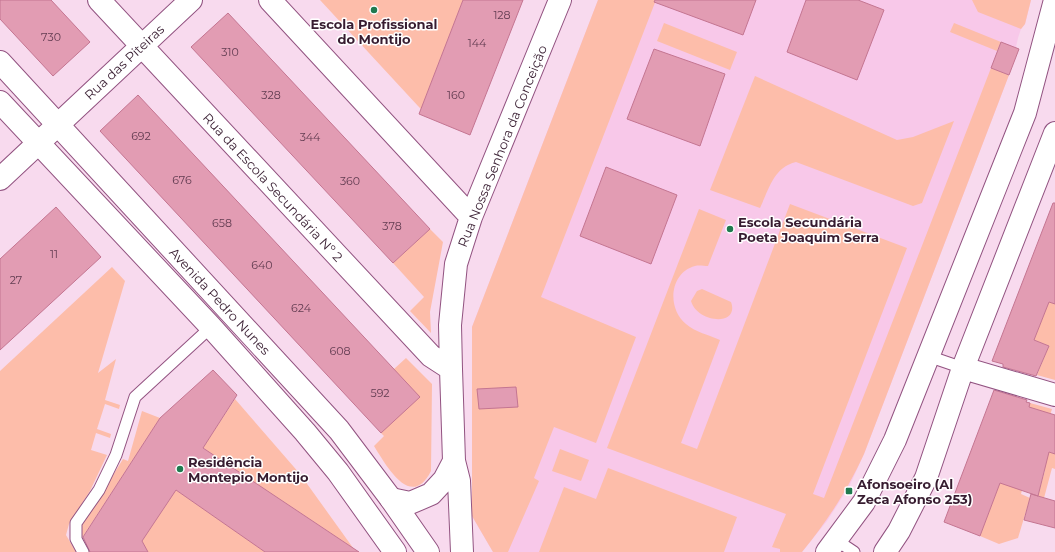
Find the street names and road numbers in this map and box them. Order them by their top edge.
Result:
street label: Rua das Piteiras [81,21,167,103]
street label: Rua Nossa Senhora da Conceição [454,43,550,249]
street label: Rua da Escola Secundária Nº 2 [200,109,346,265]
street label: Avenida Pedro Nunes [166,244,274,358]

